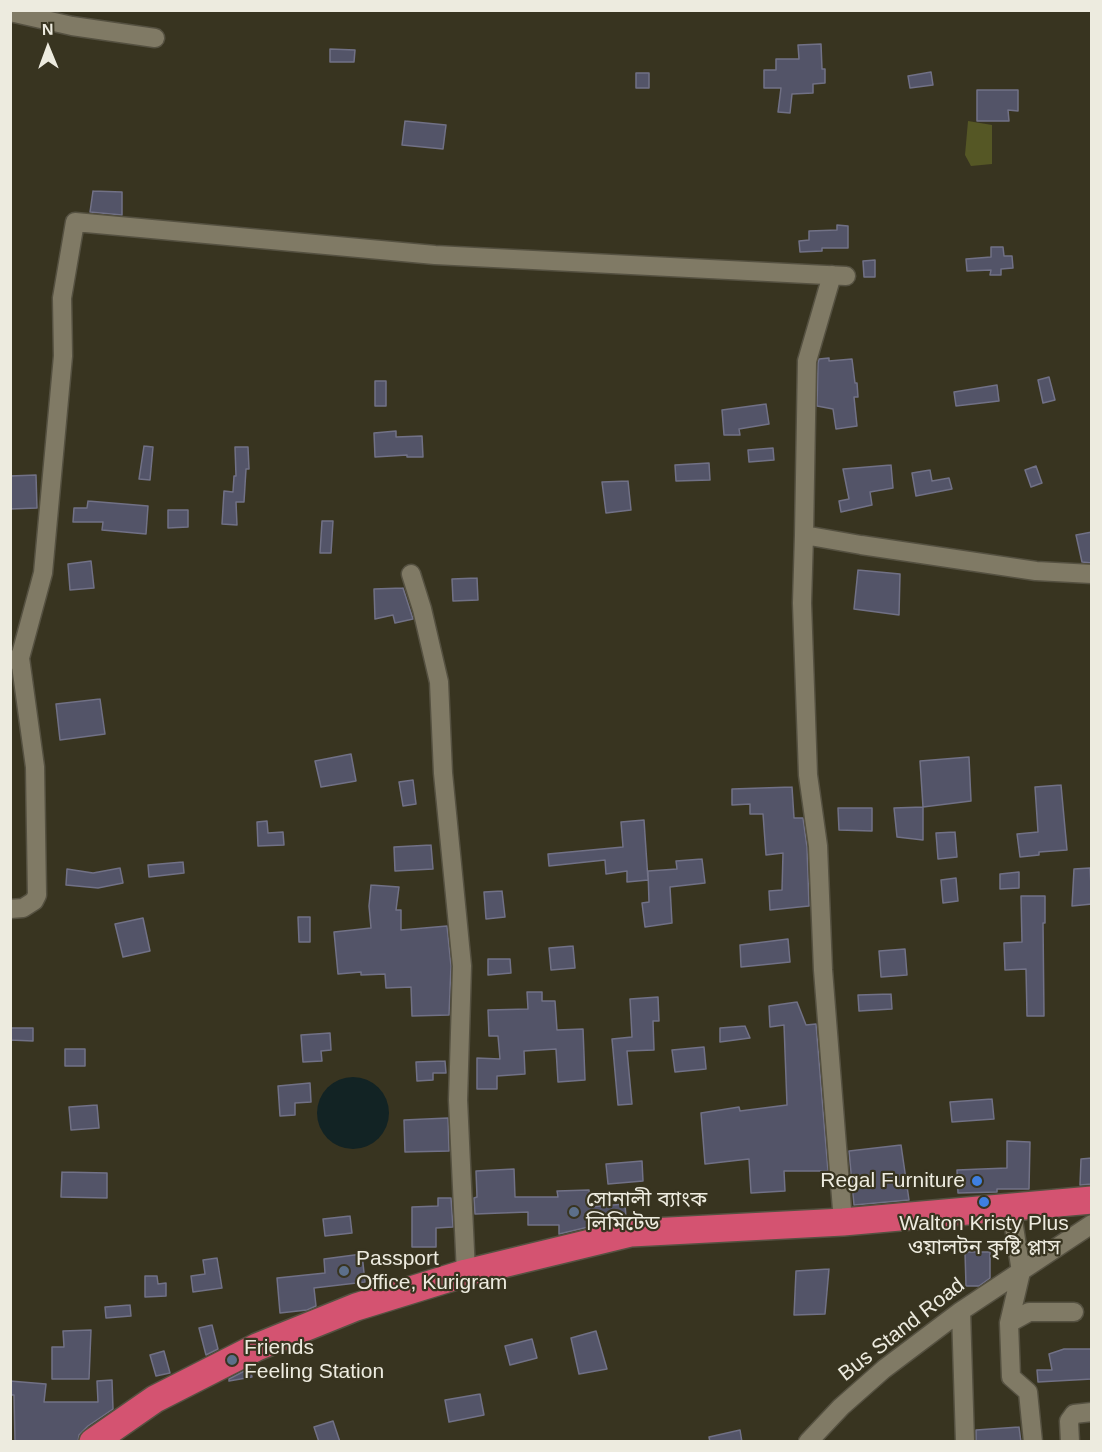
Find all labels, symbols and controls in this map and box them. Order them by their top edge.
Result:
north arrow [18,18,78,78]
text: N [42,21,54,38]
place label: Regal Furniture [820,1168,965,1194]
marker: Regal Furniture [970,1174,984,1188]
place label: সোনালী ব্যাংক লিমিটেড [586,1187,707,1237]
marker: Walton Kristy Plus ওয়ালটন কৃষ্টি প্লাস [977,1195,991,1209]
marker: সোনালী ব্যাংক লিমিটেড [567,1205,581,1219]
place label: Walton Kristy Plus ওয়ালটন কৃষ্টি প্লাস [899,1211,1069,1261]
place label: Passport Office, Kurigram [356,1246,507,1296]
marker: Passport Office, Kurigram [337,1264,351,1278]
street label: Bus Stand Road [834,1273,970,1387]
place label: Friends Feeling Station [244,1335,384,1385]
marker: Friends Feeling Station [225,1353,239,1367]

